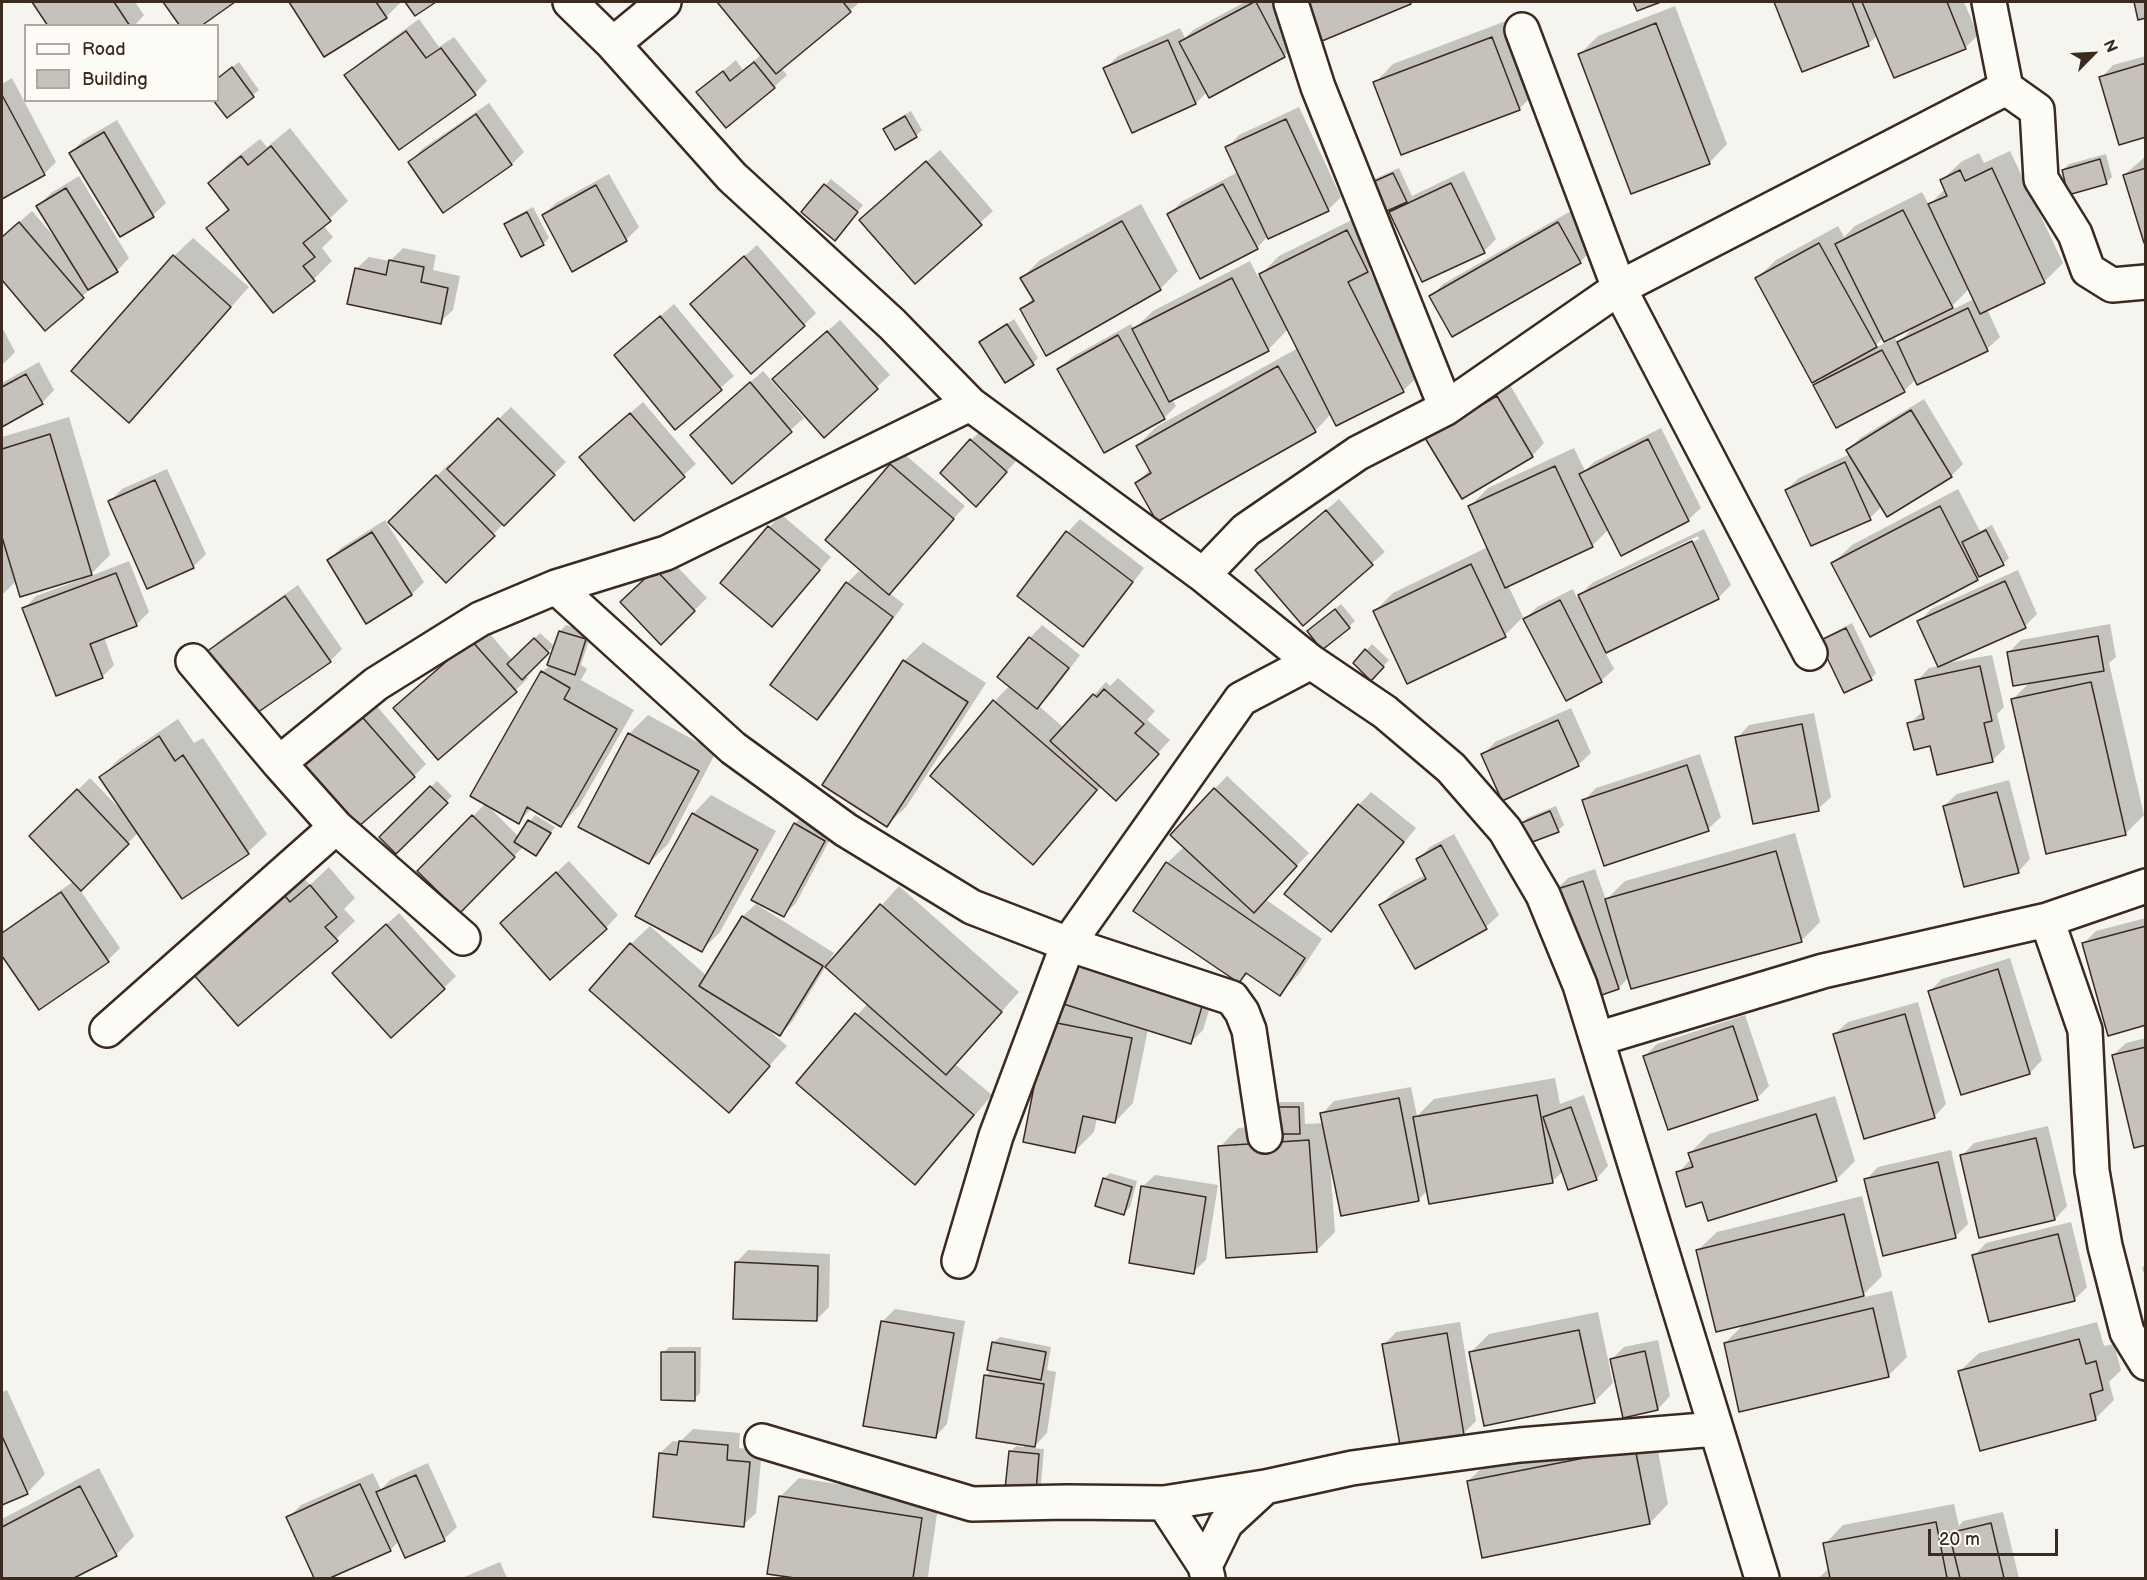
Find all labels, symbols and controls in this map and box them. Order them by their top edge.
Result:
legend [24,24,219,102]
north arrow [2063,24,2123,84]
text: N [2099,37,2121,56]
text: Road [82,39,126,60]
text: Building [82,69,148,90]
scale bar [1931,1517,2062,1555]
text: 20 m [1939,1529,1980,1550]

